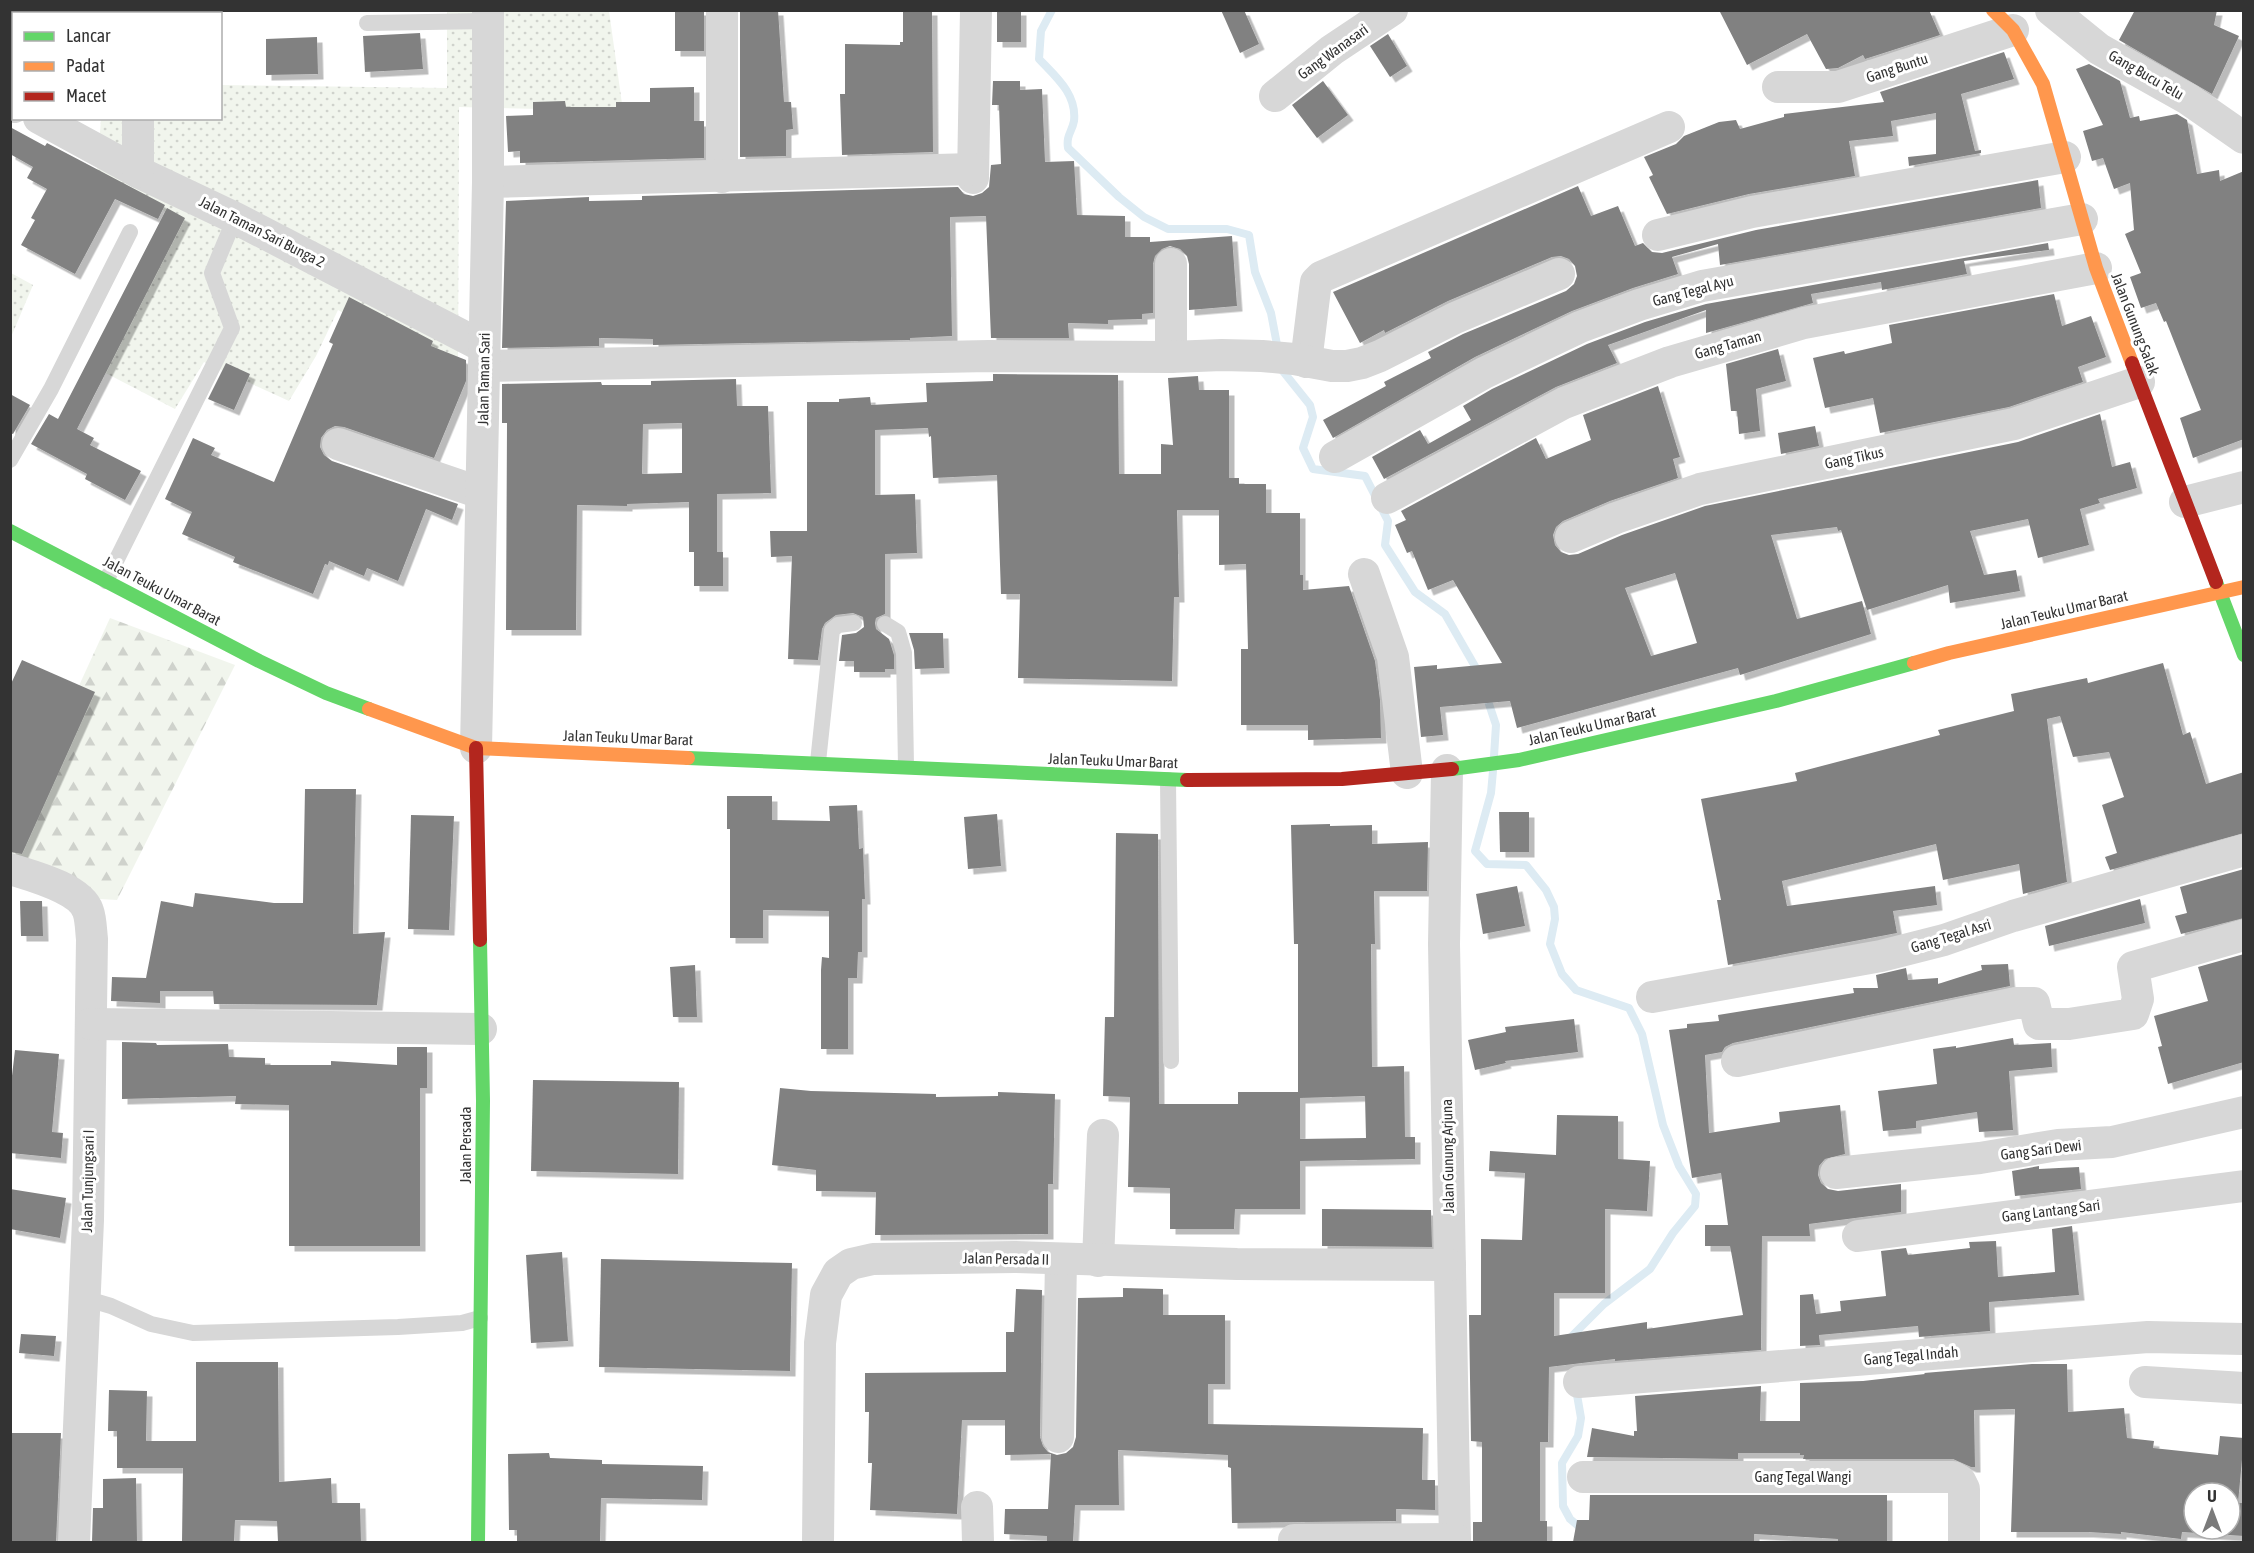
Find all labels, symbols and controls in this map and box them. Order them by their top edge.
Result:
legend [12,12,222,120]
street label: Gang Wanasari [1294,20,1371,83]
text: Lancar [66,25,111,46]
street label: Gang Bucu Telu [2106,46,2187,103]
street label: Gang Buntu [1864,50,1930,85]
text: Padat [66,55,105,76]
text: Macet [66,85,106,106]
street label: Jalan Taman Sari Bunga 2 [197,192,328,271]
street label: Jalan Gunung Salak [2108,270,2163,378]
street label: Gang Tegal Ayu [1651,272,1735,309]
street label: Gang Taman [1693,327,1763,362]
street label: Jalan Taman Sari [474,332,493,426]
street label: Gang Tikus [1823,443,1885,472]
street label: Jalan Teuku Umar Barat [101,552,224,629]
street label: Jalan Teuku Umar Barat [1998,587,2129,632]
street label: Jalan Teuku Umar Barat [1526,703,1657,748]
street label: Jalan Teuku Umar Barat [563,727,693,748]
street label: Jalan Teuku Umar Barat [1048,750,1178,771]
street label: Gang Tegal Asri [1909,915,1993,956]
street label: Jalan Gunung Arjuna [1438,1099,1457,1213]
street label: Jalan Persada [457,1107,474,1183]
street label: Jalan Tunjungsari I [78,1129,97,1233]
street label: Gang Sari Dewi [2000,1136,2082,1163]
street label: Gang Lantang Sari [2001,1196,2101,1225]
street label: Jalan Persada II [963,1249,1049,1268]
street label: Gang Tegal Indah [1863,1343,1959,1368]
street label: Gang Tegal Wangi [1755,1468,1851,1485]
north arrow [2182,1481,2242,1541]
text: U [2207,1487,2217,1505]

